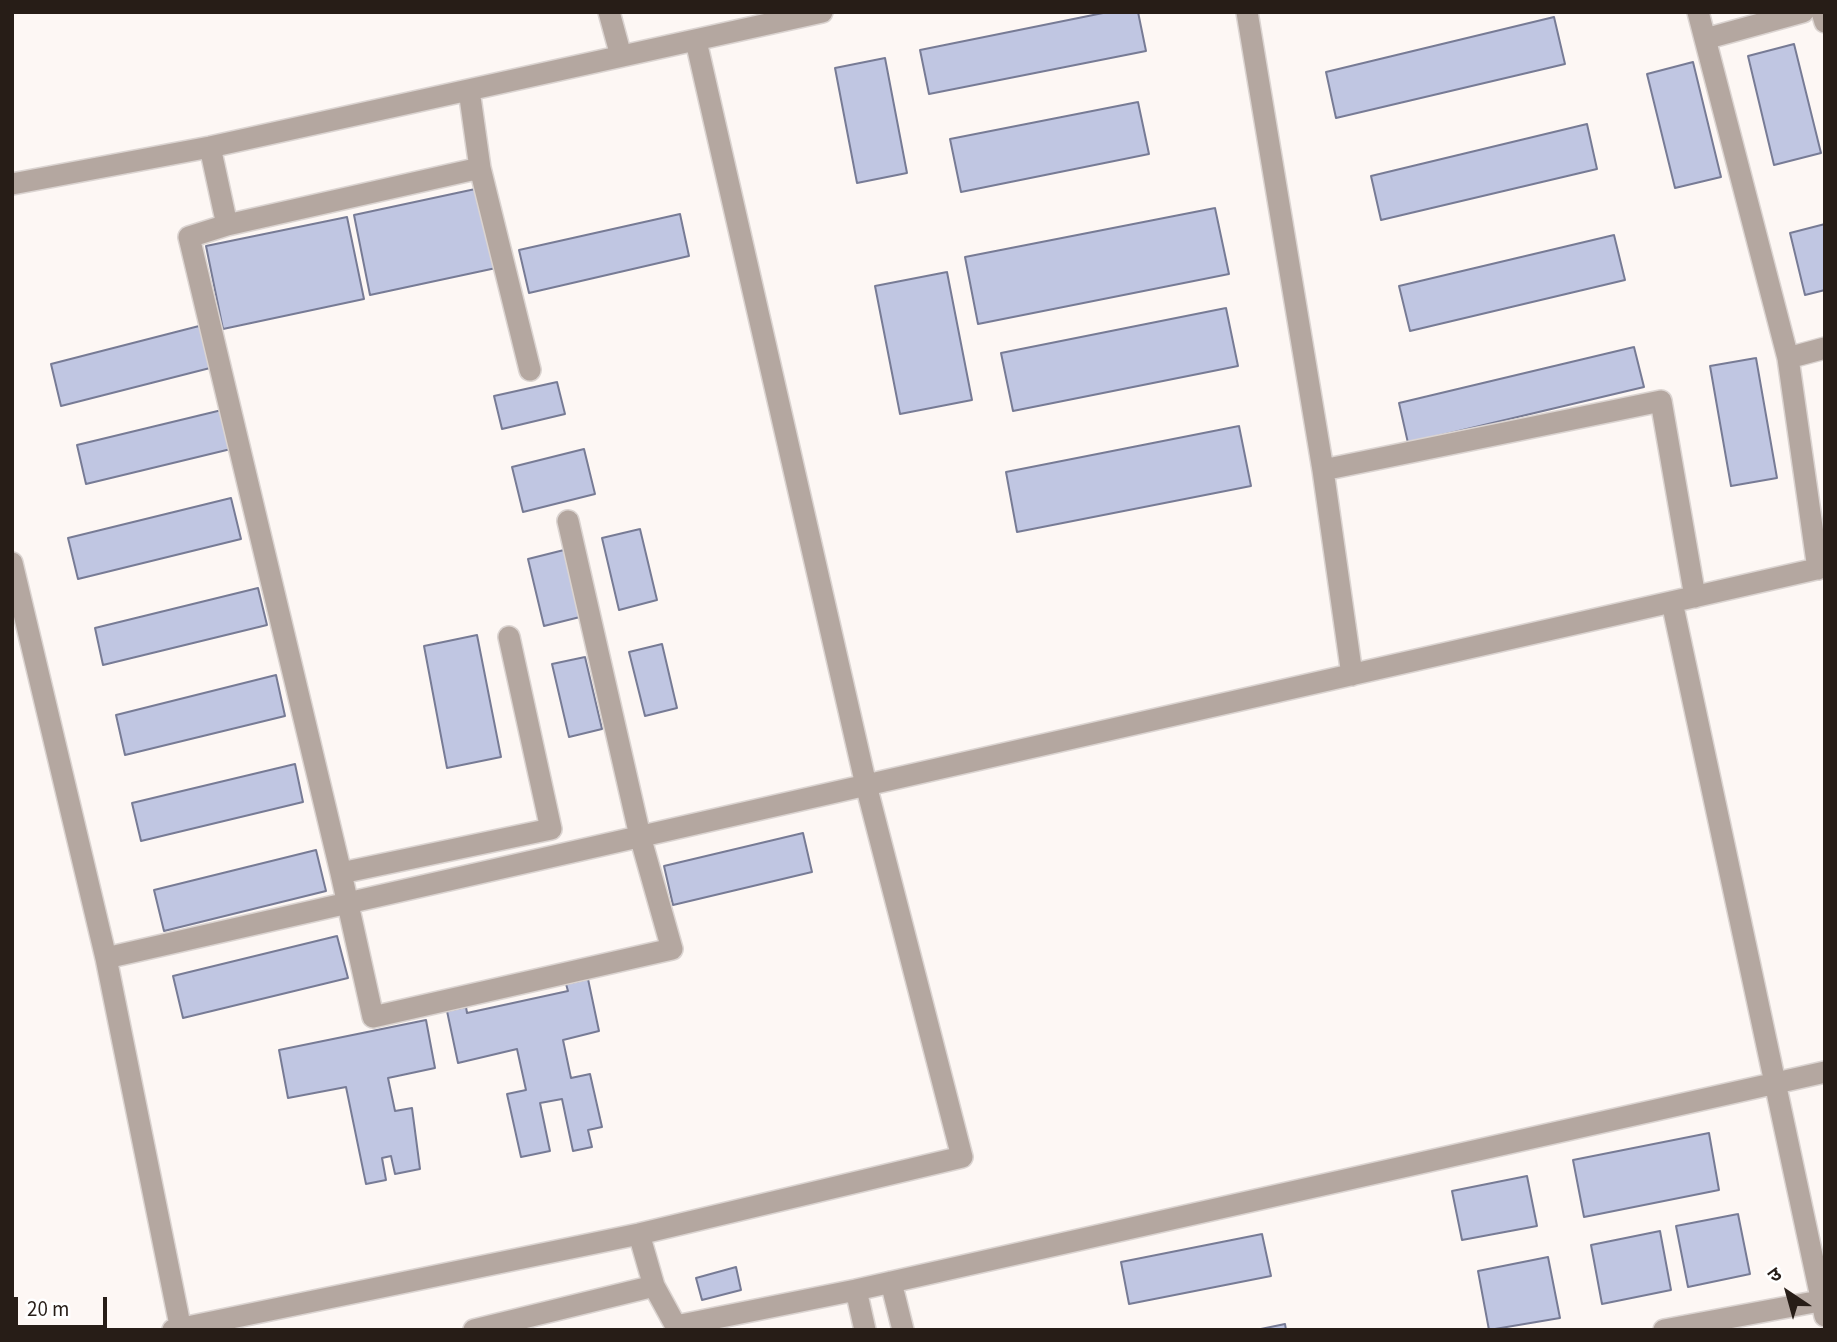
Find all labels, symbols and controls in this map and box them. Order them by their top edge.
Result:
north arrow [1753,1258,1823,1328]
text: उ [1763,1261,1788,1290]
scale bar [18,1282,110,1326]
text: 20 m [27,1294,69,1324]

